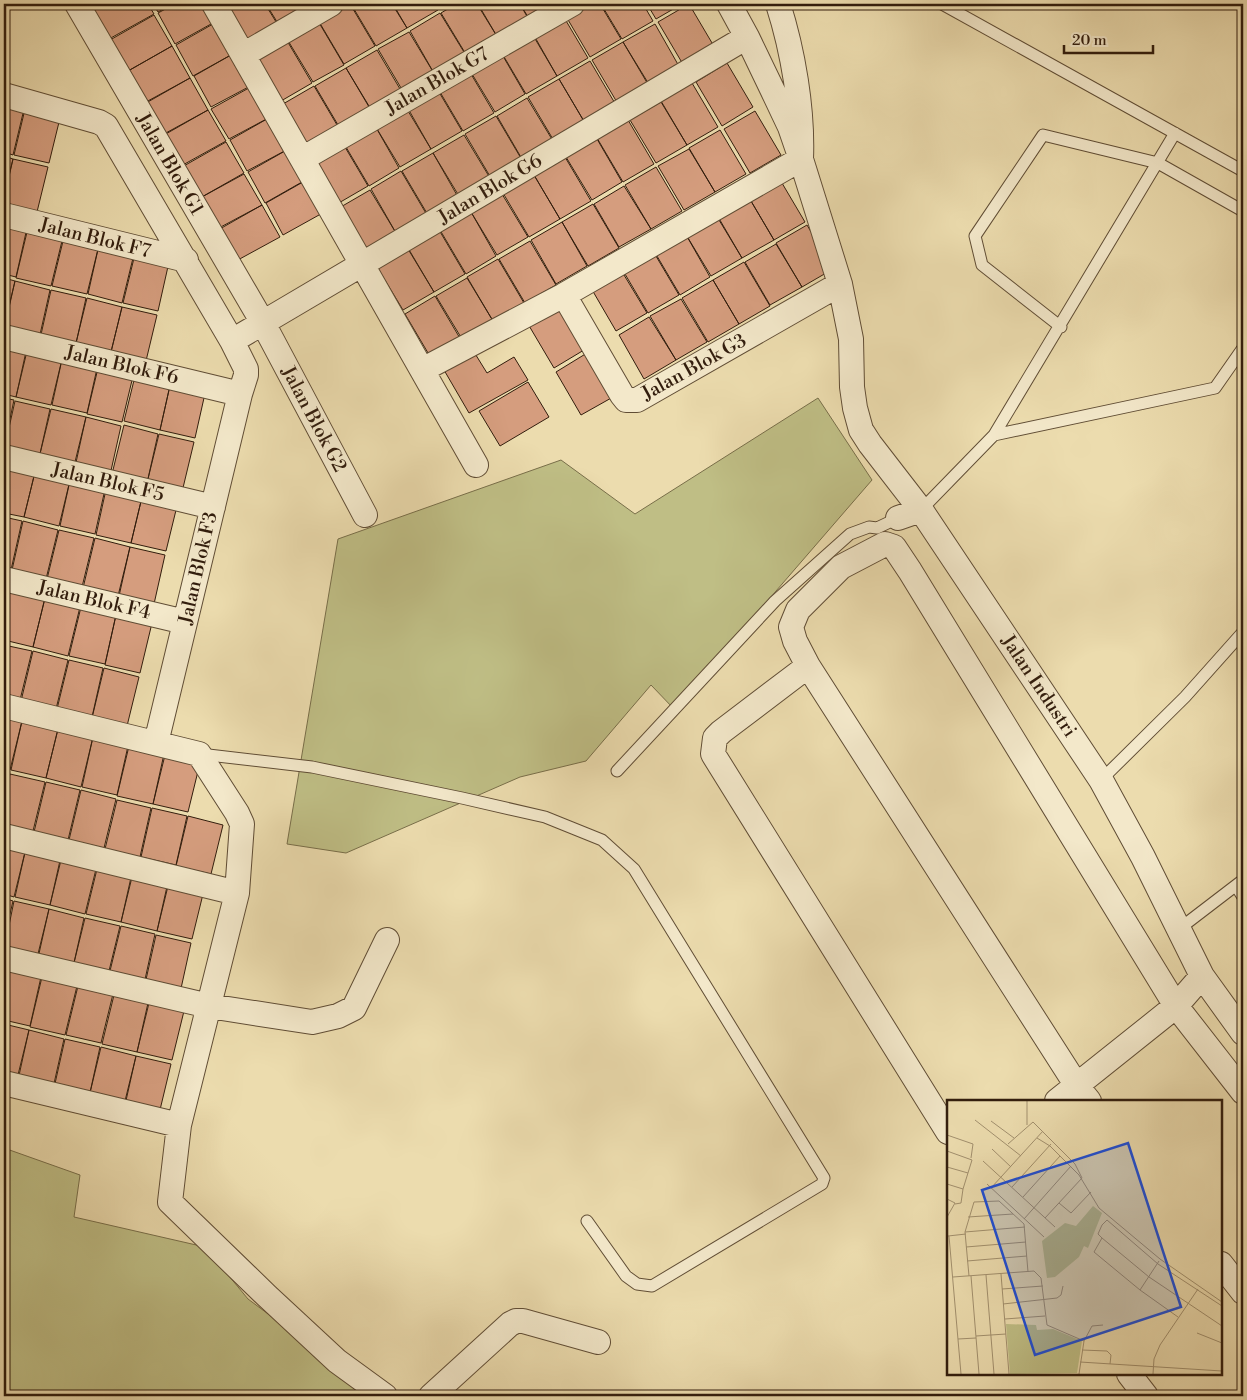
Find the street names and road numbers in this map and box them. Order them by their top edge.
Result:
street label: Jalan Blok G7 [380,42,493,121]
street label: Jalan Blok G1 [131,108,209,219]
street label: Jalan Blok G6 [433,149,546,230]
street label: Jalan Blok F7 [36,212,153,264]
street label: Jalan Blok G3 [637,328,751,406]
street label: Jalan Blok F6 [62,340,181,390]
street label: Jalan Blok G2 [276,361,352,476]
street label: Jalan Blok F5 [48,457,167,507]
street label: Jalan Blok F3 [173,509,223,628]
street label: Jalan Blok F4 [34,575,153,625]
street label: Jalan Industri [995,629,1082,742]

